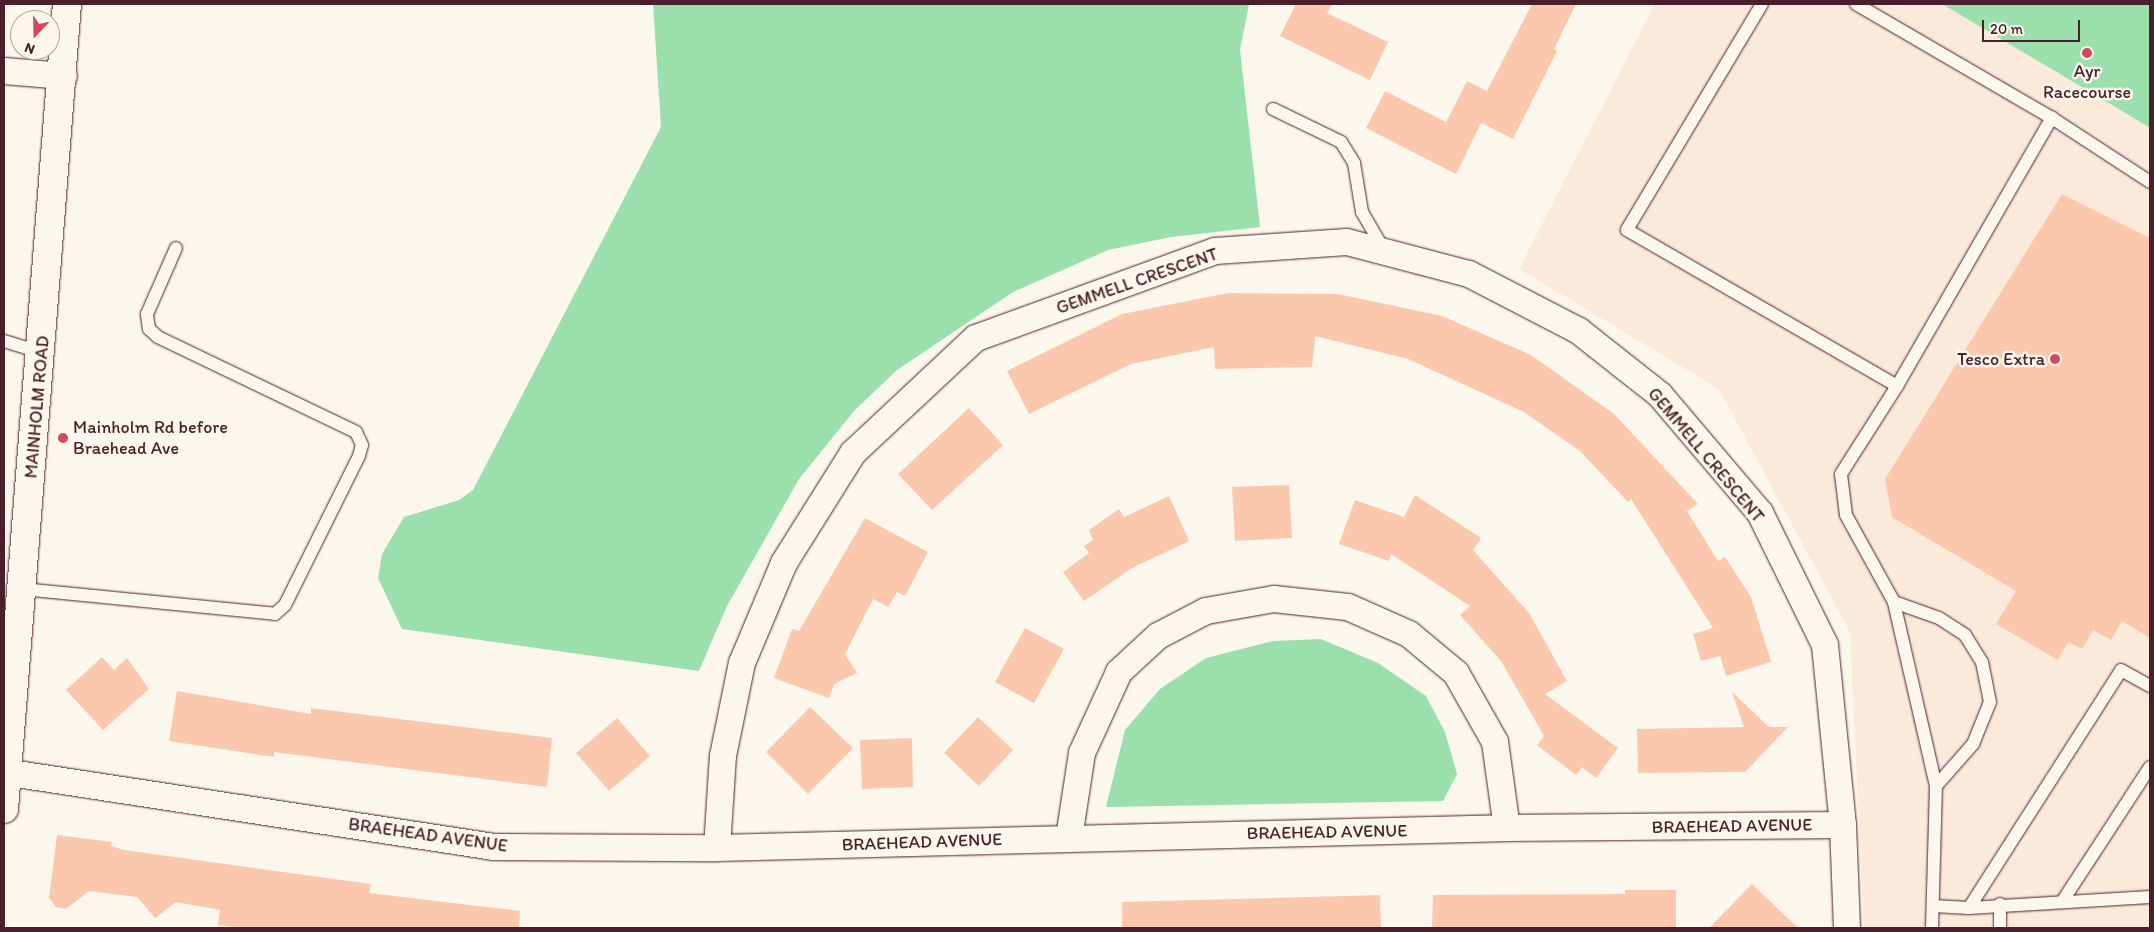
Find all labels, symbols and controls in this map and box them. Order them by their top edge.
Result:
north arrow [10,10,60,60]
scale bar [1984,10,2082,42]
text: 20 m [1990,20,2023,38]
text: N [22,39,37,58]
marker: Ayr Racecourse [2081,47,2093,59]
place label: Ayr Racecourse [2043,61,2131,104]
street label: GEMMELL CRESCENT [1053,243,1221,319]
street label: MAINHOLM ROAD [20,335,54,479]
place label: Tesco Extra [1957,348,2045,370]
marker: Tesco Extra [2049,353,2061,365]
street label: GEMMELL CRESCENT [1643,383,1769,527]
place label: Mainholm Rd before Braehead Ave [73,417,228,459]
marker: Mainholm Rd before Braehead Ave [57,432,69,444]
street label: BRAEHEAD AVENUE [347,813,509,857]
street label: BRAEHEAD AVENUE [1652,814,1812,838]
street label: BRAEHEAD AVENUE [1247,820,1407,844]
street label: BRAEHEAD AVENUE [842,828,1002,856]

